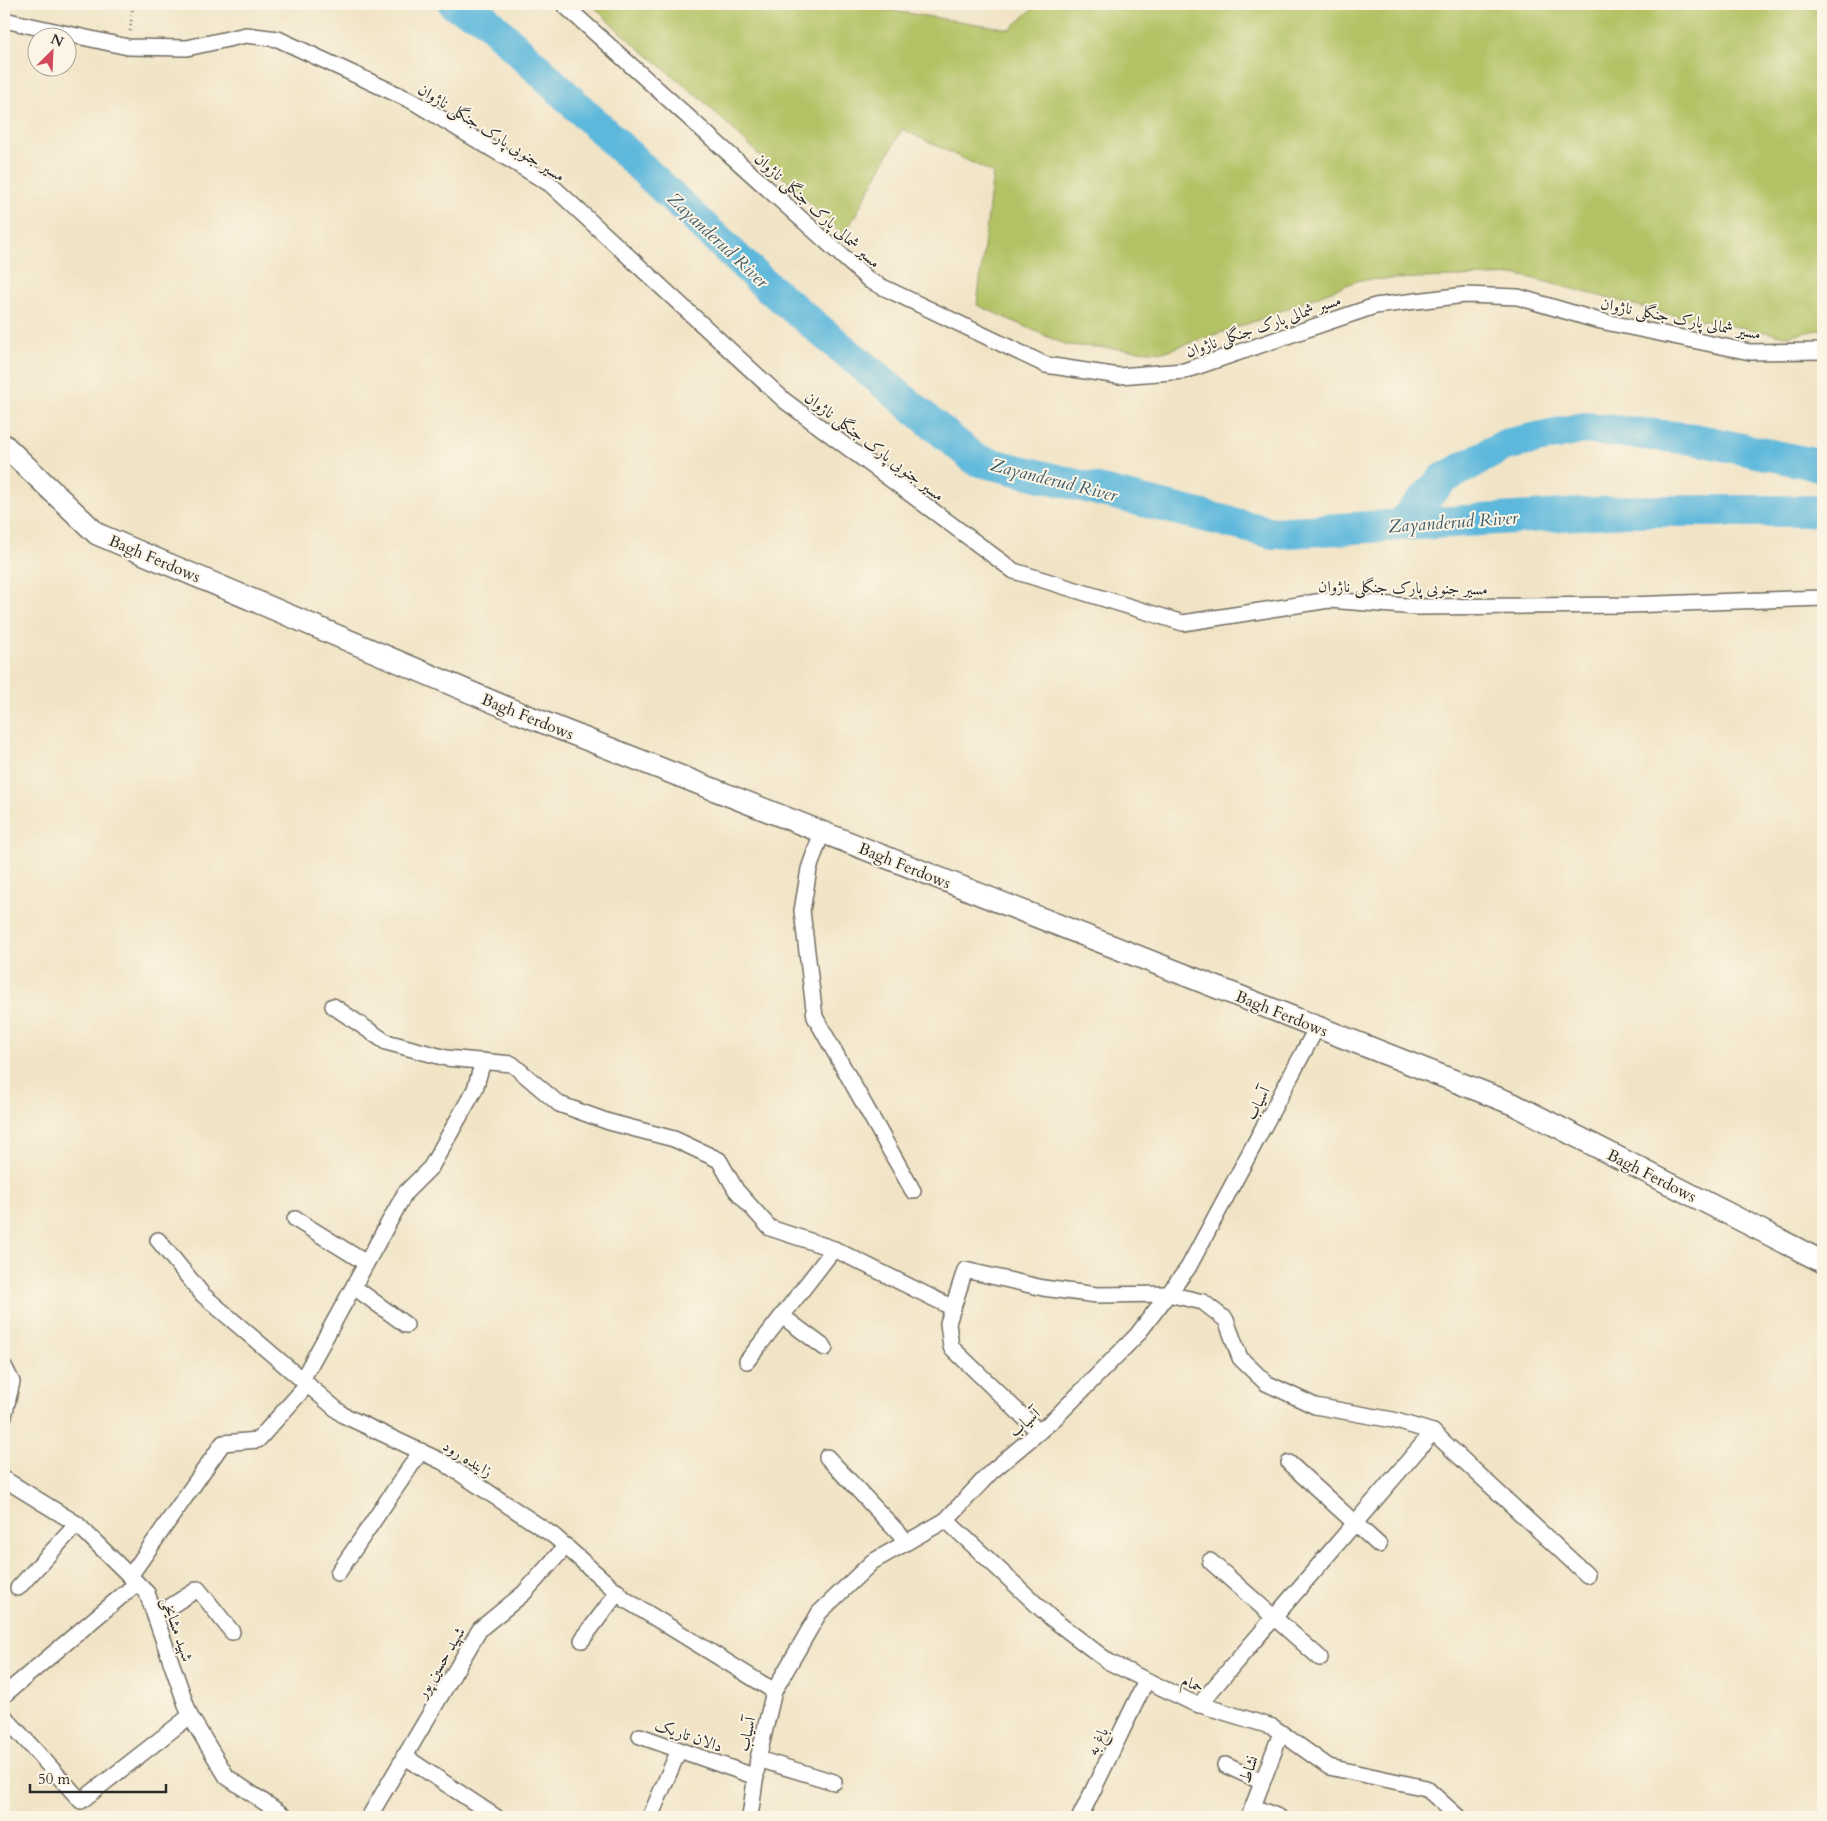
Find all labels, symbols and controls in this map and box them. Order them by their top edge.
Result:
north arrow [28,28,78,78]
text: N [48,29,67,52]
street label: مسیر جنوبی پارک جنگلی ناژوان [414,79,569,187]
street label: مسیر شمالی پارک جنگلی ناژوان [749,148,885,273]
water label: Zayanderud River [662,187,774,295]
street label: مسیر شمالی پارک جنگلی ناژوان [1183,289,1344,363]
street label: مسیر شمالی پارک جنگلی ناژوان [1599,293,1763,345]
street label: مسیر جنوبی پارک جنگلی ناژوان [800,387,949,507]
water label: Zayanderud River [988,453,1121,509]
water label: Zayanderud River [1387,505,1520,539]
street label: Bagh Ferdows [105,530,204,588]
street label: مسیر جنوبی پارک جنگلی ناژوان [1318,576,1488,600]
street label: Bagh Ferdows [478,688,577,745]
street label: Bagh Ferdows [855,837,954,894]
street label: Bagh Ferdows [1232,985,1331,1042]
street label: آسیاب [1240,1082,1277,1124]
street label: Bagh Ferdows [1603,1144,1700,1208]
street label: آسیاب [1004,1402,1046,1442]
street label: زاینده رود [438,1435,497,1483]
street label: شهید مشایخی [156,1594,198,1665]
street label: شهید حسین پور [410,1623,471,1704]
street label: حمام [1177,1669,1207,1701]
street label: آسیاب [732,1713,762,1754]
street label: دالان تاریک [652,1714,726,1758]
street label: باغ به [1082,1724,1116,1760]
street label: نشاط [1234,1752,1264,1786]
scale bar [30,1761,166,1793]
text: 50 m [38,1769,70,1789]

